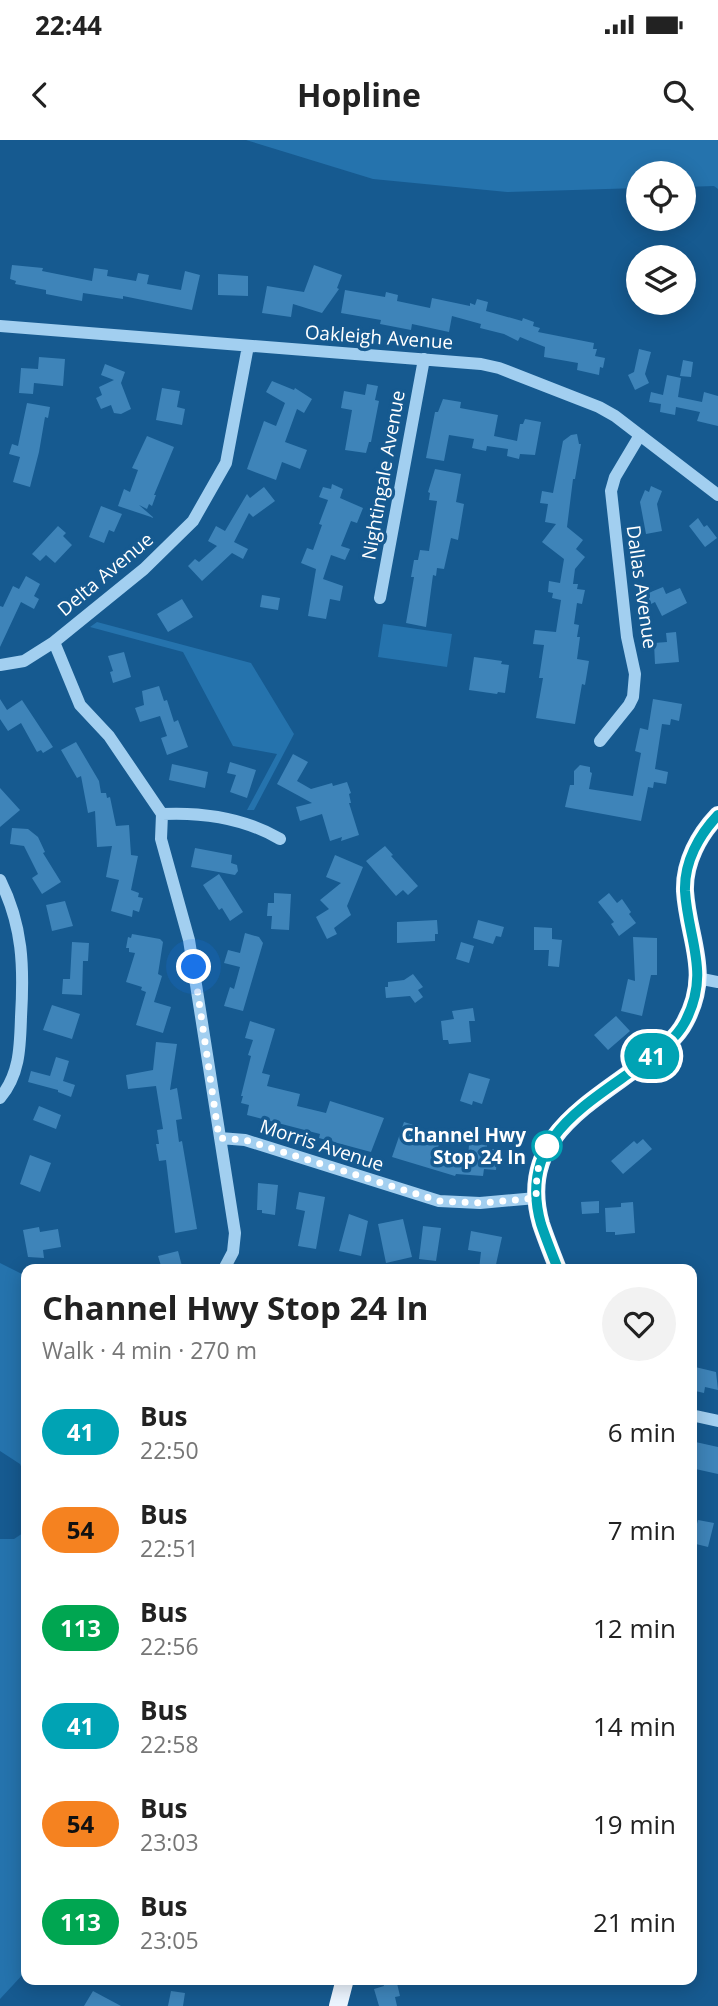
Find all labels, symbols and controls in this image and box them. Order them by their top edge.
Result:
text: 22:44 [35,7,102,43]
text: Hopline [297,73,421,116]
icon: back [21,76,59,114]
icon: search [659,76,697,114]
map controls [626,161,696,315]
button: locate [626,161,696,231]
button: layers [626,245,696,315]
street label: Oakleigh Avenue [304,319,454,355]
street label: Nightingale Avenue [355,388,411,562]
street label: Dallas Avenue [620,523,664,651]
street label: Delta Avenue [52,526,158,622]
your location [176,949,211,984]
line badge: 41 [620,1033,684,1079]
text: 41 [638,1039,666,1072]
street label: Morris Avenue [257,1113,387,1177]
place label: Channel Hwy Stop 24 In [401,1122,526,1170]
marker: Channel Hwy Stop 24 In [532,1131,562,1161]
text: Channel Hwy Stop 24 In [42,1285,428,1330]
button: heart [602,1287,676,1361]
text: Walk · 4 min · 270 m [42,1334,257,1366]
text: Bus [140,1398,187,1434]
text: 6 min [608,1414,676,1450]
text: 41 [67,1415,94,1448]
text: 22:50 [140,1434,199,1466]
text: Bus [140,1496,187,1532]
text: 7 min [608,1512,676,1548]
text: 54 [67,1513,94,1546]
text: 22:51 [140,1532,199,1564]
text: Bus [140,1594,187,1630]
text: 12 min [593,1610,676,1646]
text: 113 [60,1611,101,1644]
text: 22:56 [140,1630,199,1662]
text: Bus [140,1692,187,1728]
text: 14 min [593,1708,676,1744]
text: 41 [67,1709,94,1742]
text: 22:58 [140,1728,199,1760]
text: Bus [140,1790,187,1826]
text: 19 min [593,1806,676,1842]
text: 54 [67,1807,94,1840]
text: 23:03 [140,1826,199,1858]
text: Bus [140,1888,187,1924]
text: 21 min [593,1904,676,1940]
text: 113 [60,1905,101,1938]
text: 23:05 [140,1924,199,1956]

